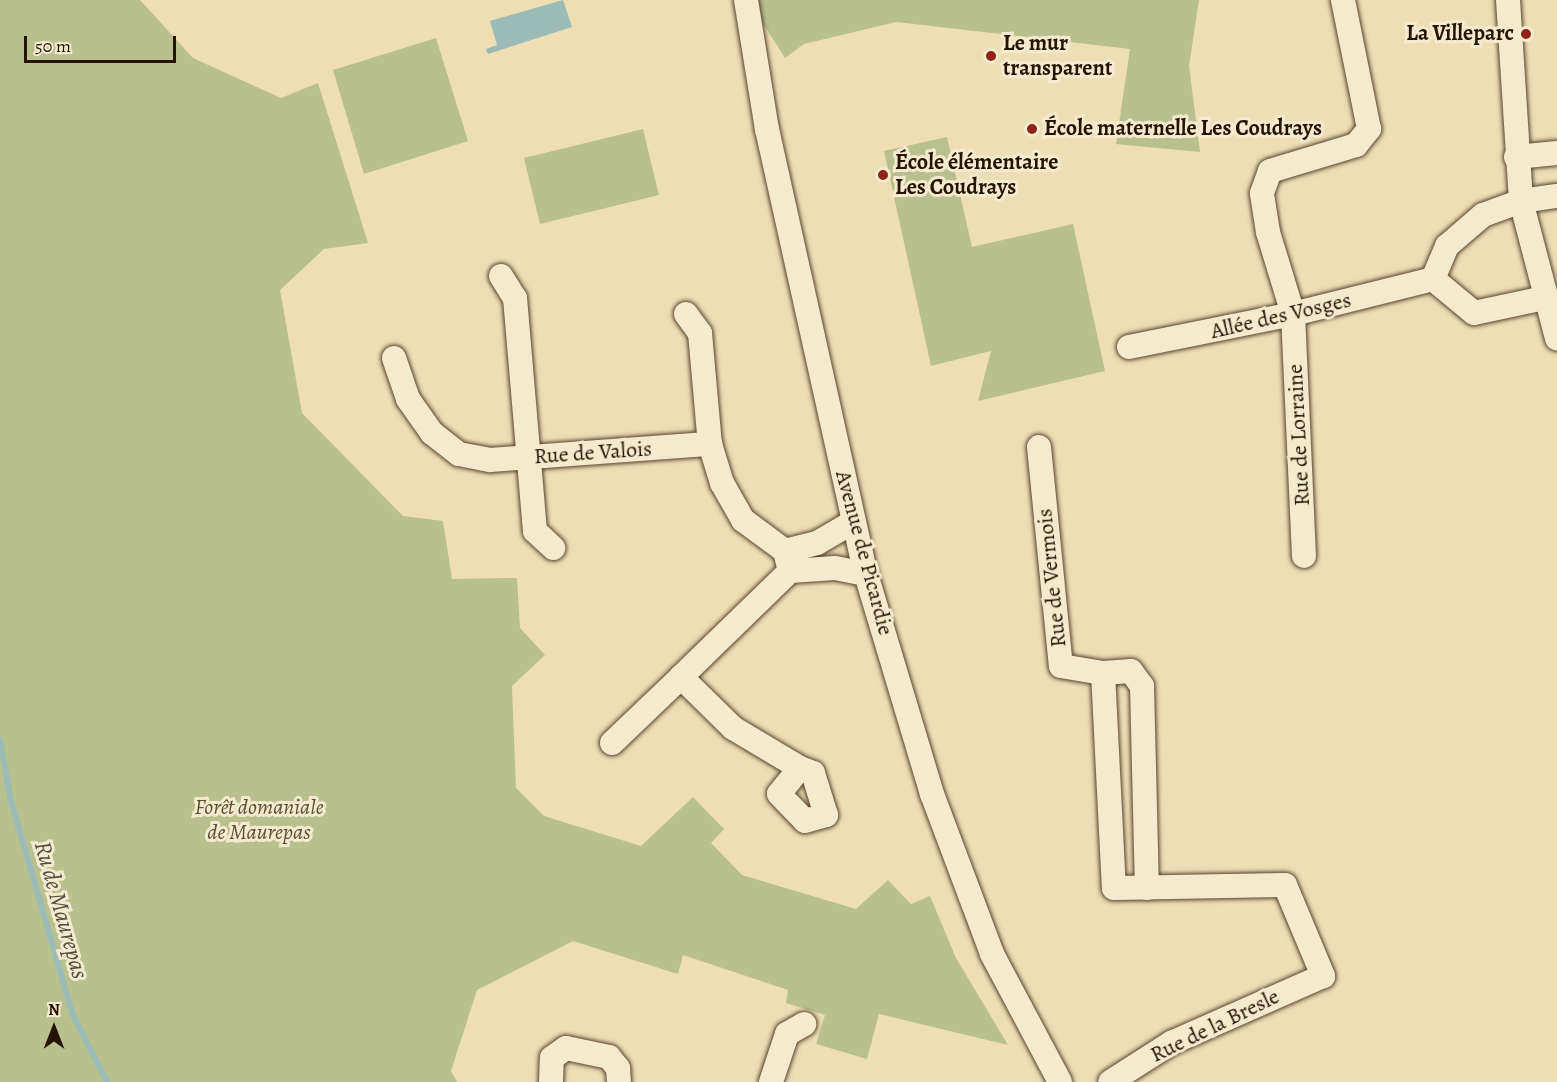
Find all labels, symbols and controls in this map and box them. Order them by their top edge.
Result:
place label: La Villeparc [1406,21,1514,47]
scale bar [27,24,178,62]
marker: La Villeparc [1519,27,1533,41]
place label: Le mur transparent [1003,30,1112,82]
text: 50 m [35,34,71,58]
marker: Le mur transparent [984,49,998,63]
place label: École maternelle Les Coudrays [1044,116,1322,142]
marker: École maternelle Les Coudrays [1025,122,1039,136]
place label: École élémentaire Les Coudrays [895,149,1058,200]
marker: École élémentaire Les Coudrays [876,168,890,182]
street label: Allée des Vosges [1208,287,1354,345]
street label: Rue de Lorraine [1282,363,1316,507]
street label: Rue de Valois [533,436,653,470]
street label: Avenue de Picardie [829,468,899,638]
street label: Rue de Vermois [1032,507,1072,649]
park label: Forêt domaniale de Maurepas [194,794,324,846]
water label: Ru de Maurepas [28,838,94,982]
street label: Rue de la Bresle [1146,983,1284,1069]
north arrow [24,998,84,1058]
text: N [48,999,60,1021]

